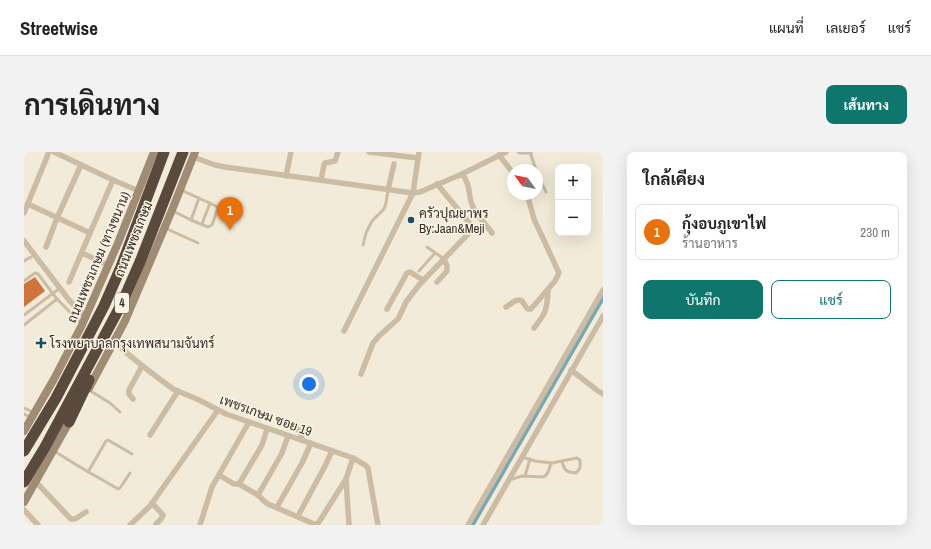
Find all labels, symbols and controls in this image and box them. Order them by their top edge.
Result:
text: Streetwise [20,15,98,41]
text: แผนที่ [769,19,804,37]
text: เลเยอร์ [826,19,866,37]
text: แชร์ [888,19,911,37]
button: เส้นทาง [826,85,907,124]
text: การเดินทาง [24,86,160,124]
north arrow [507,164,543,200]
map controls [555,164,591,236]
button: + [555,164,591,200]
text: ใกล้เคียง [643,167,705,190]
street label: ถนนเพชรเกษม (ทางขนาน) [63,188,134,326]
pin: 1 [217,197,243,230]
street label: ถนนเพชรเกษม [111,199,156,279]
button: − [555,200,591,236]
place label: ครัวปุณยาพร By:Jaan&Meji [419,205,489,237]
text: กุ้งอบภูเขาไฟ [682,213,766,234]
marker: ครัวปุณยาพร By:Jaan&Meji [406,215,416,225]
text: 1 [654,224,660,241]
text: 230 m [860,224,890,241]
text: ร้านอาหาร [682,235,738,252]
button: บันทึก [643,280,763,319]
button: แชร์ [771,280,891,319]
road number: 4 [115,293,129,313]
place label: โรงพยาบาลกรุงเทพสนามจันทร์ [49,334,215,353]
marker: โรงพยาบาลกรุงเทพสนามจันทร์ [35,337,47,349]
your location [299,374,319,394]
street label: เพชรเกษม ซอย 19 [217,391,314,440]

